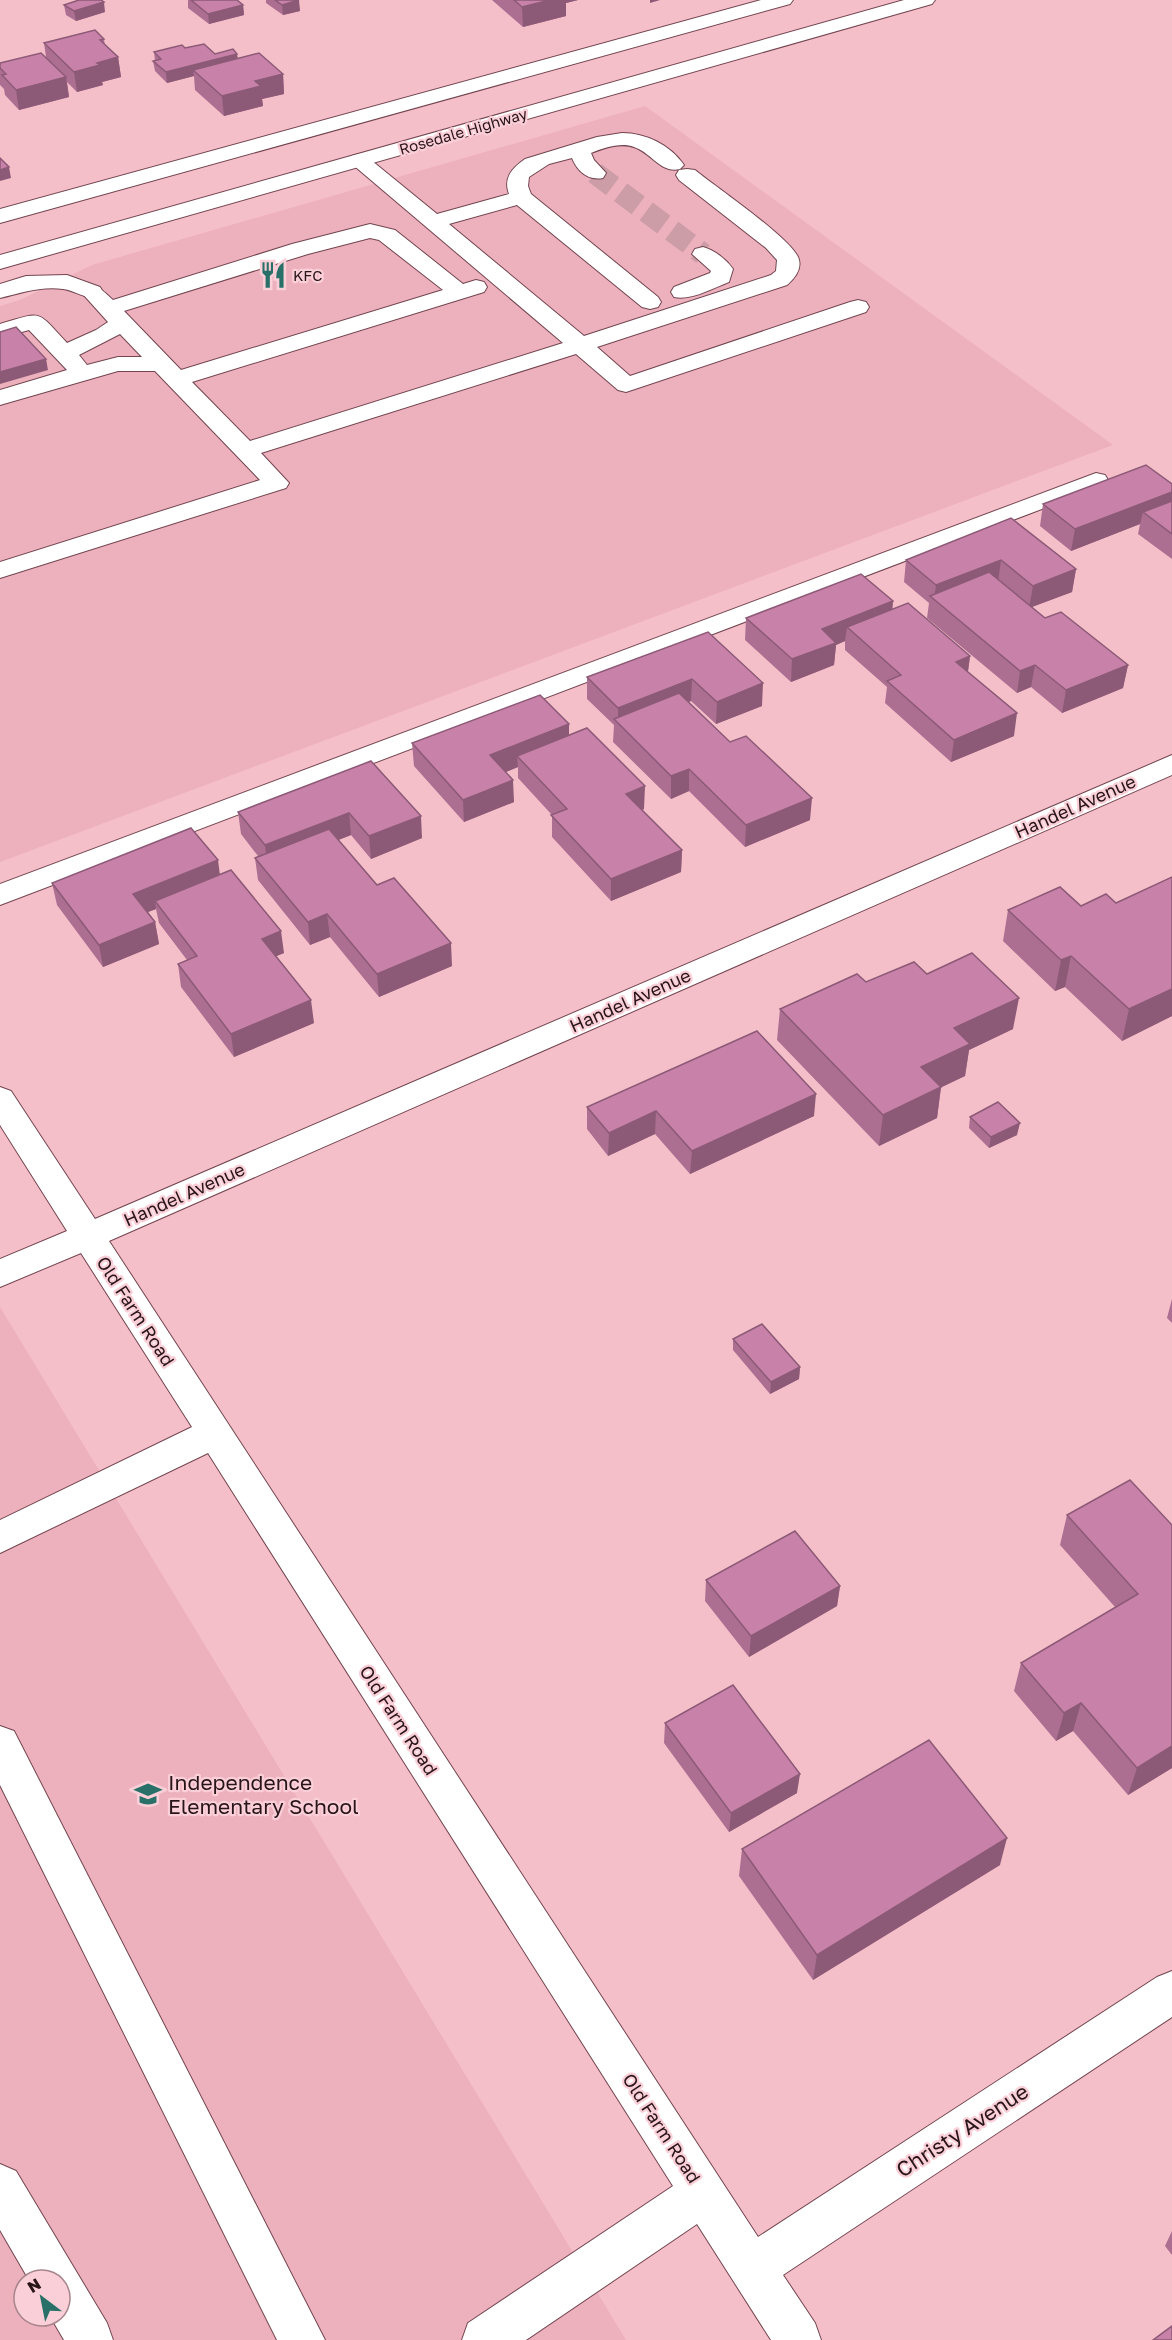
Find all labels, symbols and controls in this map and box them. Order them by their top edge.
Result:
street label: Rosedale Highway [397,104,530,158]
restaurant icon: KFC [258,260,288,290]
place label: KFC [293,266,322,284]
street label: Handel Avenue [1011,769,1139,843]
street label: Handel Avenue [566,963,694,1037]
street label: Handel Avenue [120,1157,248,1231]
street label: Old Farm Road [92,1252,180,1370]
street label: Old Farm Road [355,1661,443,1779]
place label: Independence Elementary School [168,1769,359,1819]
school or university icon: Independence Elementary School [133,1779,163,1809]
street label: Old Farm Road [618,2069,706,2187]
street label: Christy Avenue [891,2078,1033,2182]
north arrow [12,2268,72,2328]
text: N [24,2274,45,2297]

